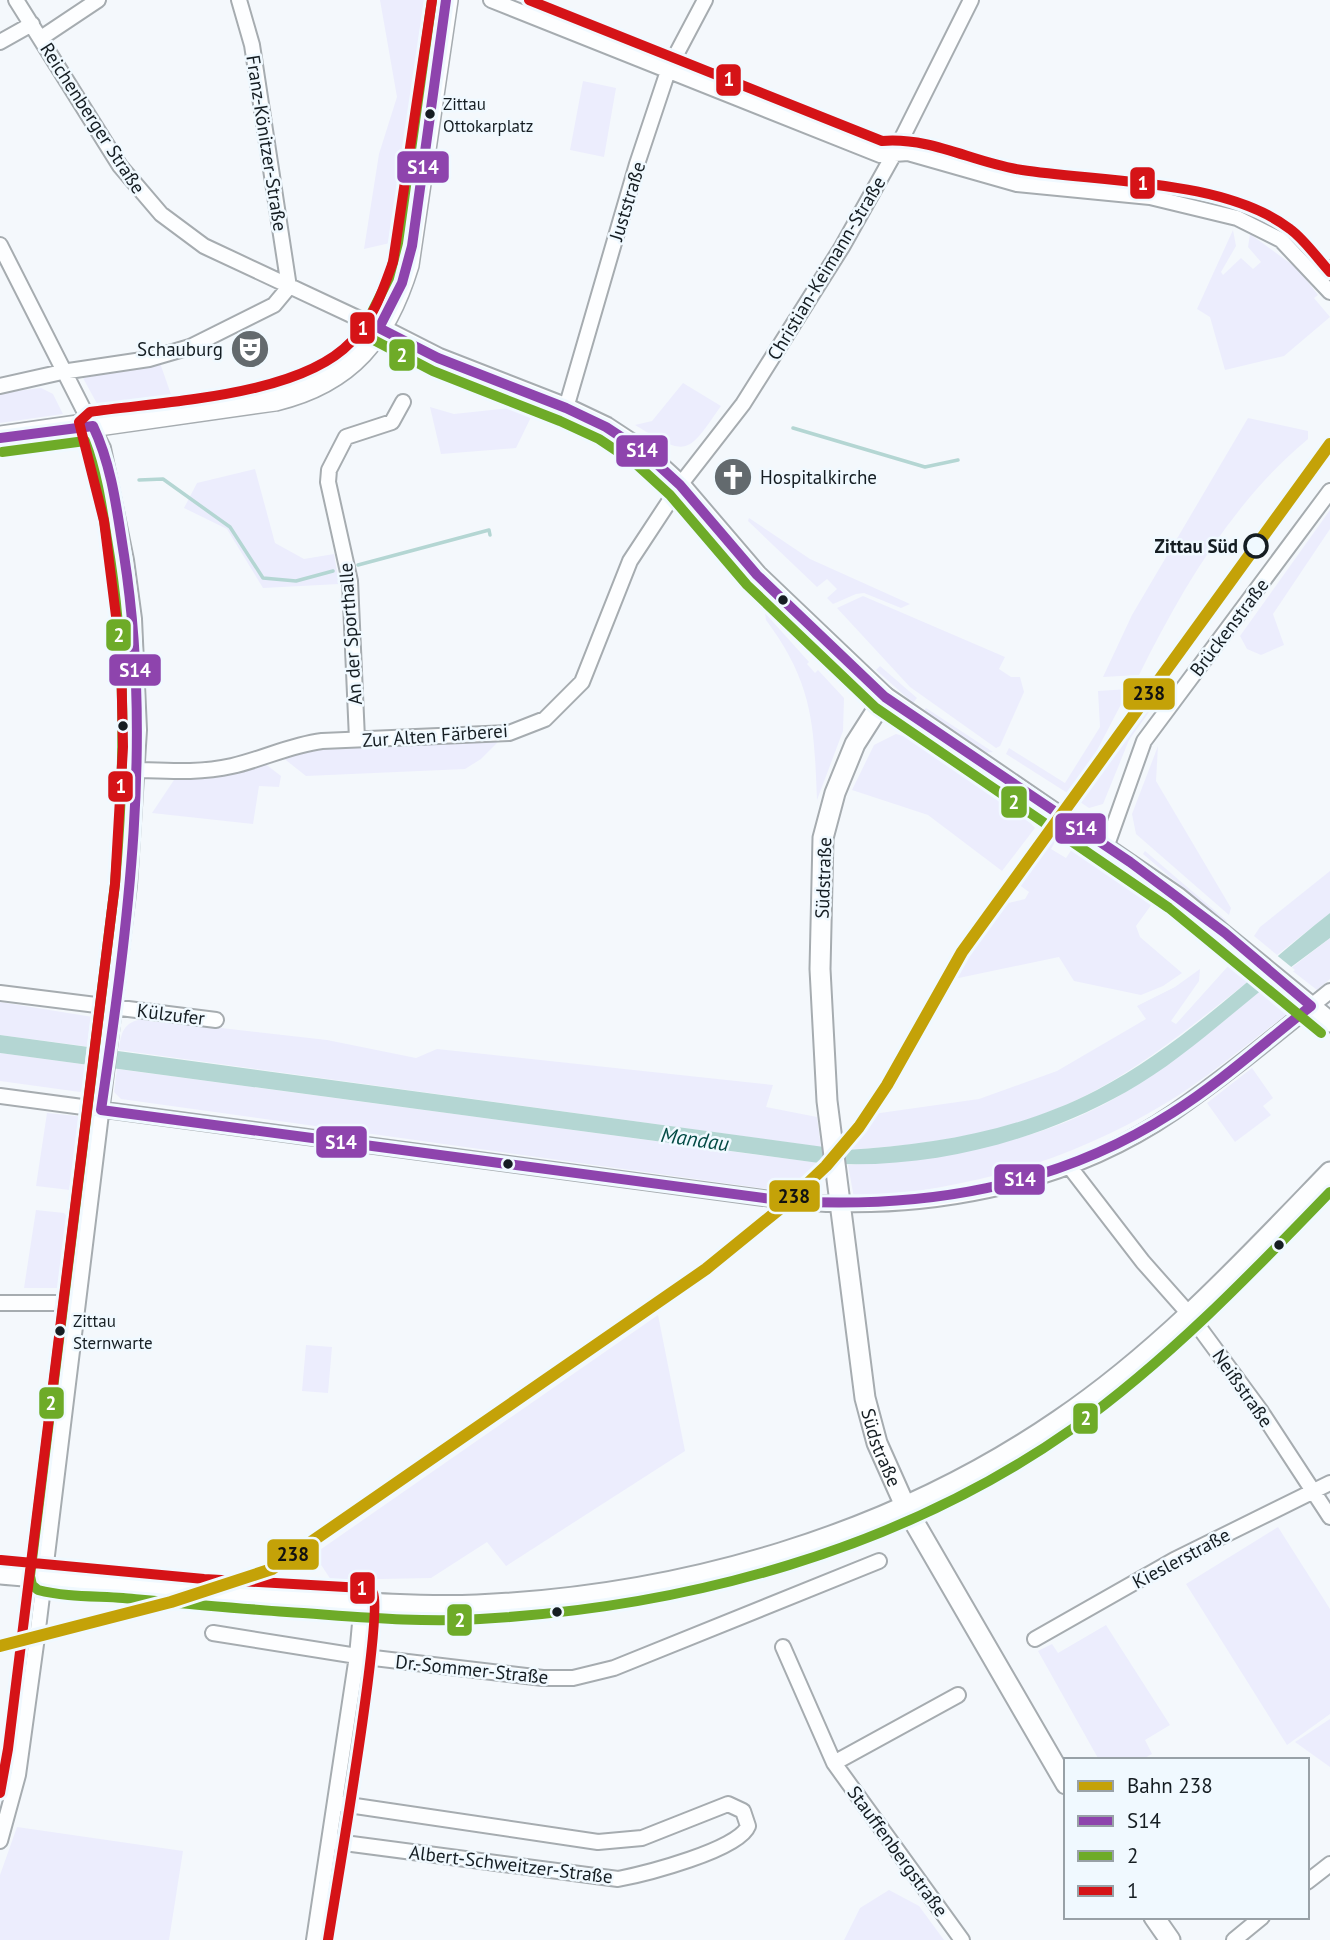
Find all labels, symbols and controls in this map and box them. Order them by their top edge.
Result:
street label: Reichenberger Straße [35,38,151,198]
street label: Franz-Könitzer-Straße [241,53,293,233]
line badge: 1 [715,63,742,97]
text: 1 [724,67,734,91]
place label: Zittau Ottokarplatz [443,93,533,137]
marker: Zittau Ottokarplatz [423,107,437,121]
line badge: S14 [396,150,450,184]
text: S14 [407,155,439,179]
street label: Juststraße [603,159,650,244]
line badge: 1 [1129,166,1156,200]
text: 1 [1138,171,1148,195]
street label: Christian-Keimann-Straße [762,172,890,364]
line badge: 1 [349,311,376,345]
text: 1 [358,316,368,340]
theatre icon: Schauburg [229,328,271,370]
place label: Schauburg [137,337,223,361]
line badge: 2 [388,338,416,372]
text: 2 [397,343,407,367]
line badge: S14 [615,434,669,468]
text: S14 [626,438,658,462]
church icon: Hospitalkirche [712,456,754,498]
place label: Hospitalkirche [760,465,877,489]
place label: Zittau Süd [1155,534,1238,558]
marker: Zittau Süd [1244,534,1268,558]
street label: An der Sporthalle [333,562,367,706]
street label: Brückenstraße [1184,573,1274,681]
unlabelled marker [776,593,790,607]
line badge: 2 [105,618,132,652]
text: 2 [114,623,124,647]
line badge: S14 [108,653,162,687]
text: S14 [119,658,151,682]
line badge: 238 [1122,677,1176,711]
text: 238 [1133,681,1165,705]
street label: Zur Alten Färberei [361,718,509,752]
unlabelled marker [116,719,130,733]
line badge: 1 [107,770,134,803]
text: 1 [116,774,126,798]
line badge: 2 [1000,785,1028,819]
text: 2 [1009,790,1019,814]
line badge: S14 [1054,812,1107,845]
text: S14 [1065,816,1097,840]
street label: Südstraße [810,837,836,919]
street label: Külzufer [136,998,207,1030]
water label: Mandau [659,1121,731,1157]
line badge: S14 [315,1125,368,1159]
text: S14 [325,1130,357,1154]
unlabelled marker [501,1157,515,1171]
line badge: S14 [993,1163,1046,1196]
text: S14 [1004,1167,1036,1191]
line badge: 238 [768,1179,821,1213]
text: 238 [778,1184,810,1208]
unlabelled marker [1272,1238,1286,1252]
place label: Zittau Sternwarte [73,1310,153,1354]
marker: Zittau Sternwarte [53,1324,67,1338]
street label: Neißstraße [1207,1344,1279,1432]
line badge: 2 [38,1386,65,1420]
text: 2 [46,1391,56,1415]
line badge: 2 [1072,1402,1099,1435]
street label: Südstraße [856,1406,907,1490]
text: 2 [1081,1406,1091,1430]
street label: Kieslerstraße [1128,1522,1234,1594]
line badge: 238 [266,1538,320,1571]
text: 238 [277,1542,309,1566]
line badge: 1 [349,1571,376,1605]
text: 1 [357,1576,367,1600]
line badge: 2 [446,1603,473,1637]
unlabelled marker [550,1605,564,1619]
text: 2 [455,1608,465,1632]
street label: Dr.-Sommer-Straße [394,1649,550,1689]
legend [1064,1758,1309,1919]
text: Bahn 238 [1127,1772,1213,1799]
street label: Stauffenbergstraße [842,1781,954,1921]
text: S14 [1127,1807,1161,1834]
street label: Albert-Schweitzer-Straße [408,1840,614,1888]
text: 2 [1127,1842,1138,1869]
text: 1 [1127,1877,1138,1904]

